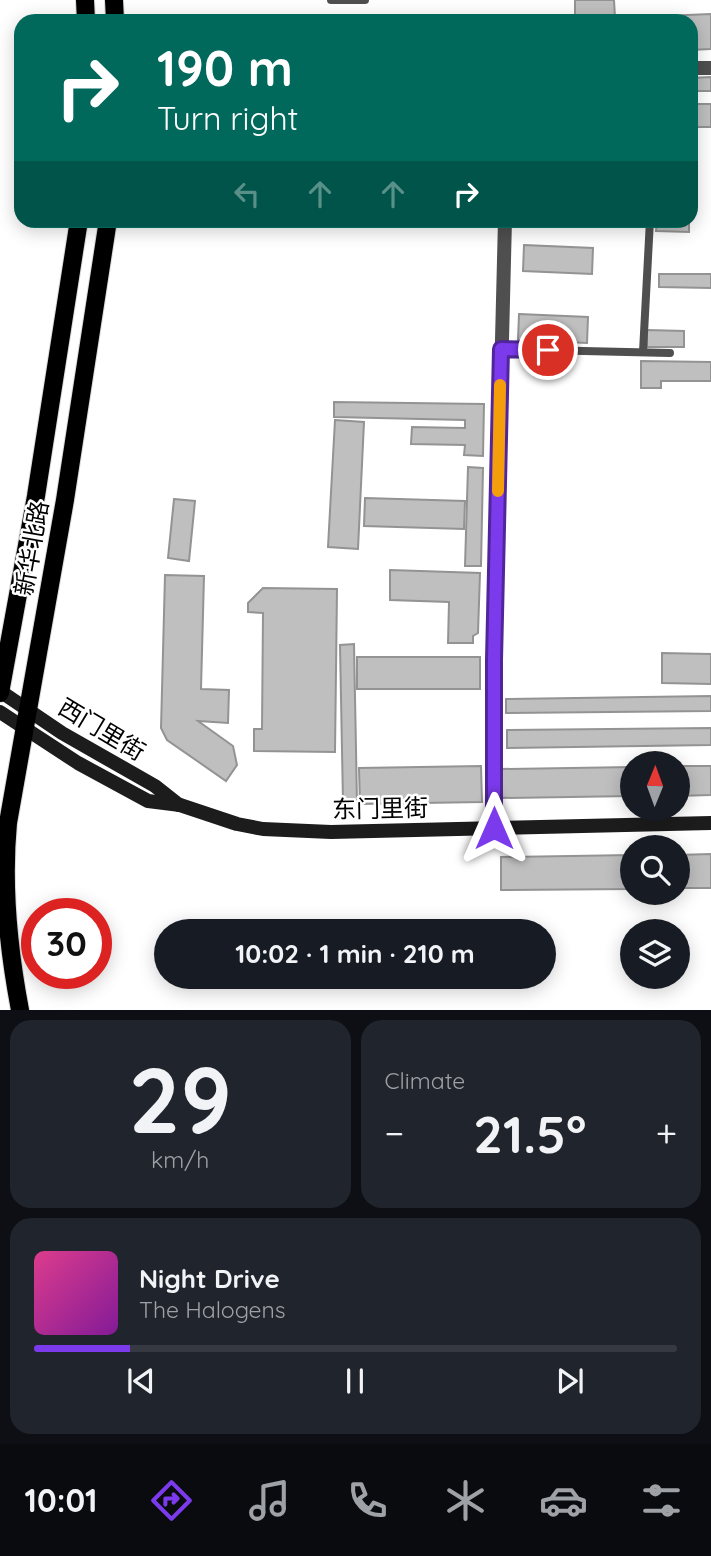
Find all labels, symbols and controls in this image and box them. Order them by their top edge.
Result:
text: 190 m [157,37,293,98]
icon: right [42,42,133,133]
text: Turn right [157,98,298,138]
icon: left [228,175,266,213]
icon: ahead [301,175,339,213]
icon: ahead [374,175,412,213]
icon: right [447,175,485,213]
pin [518,320,578,380]
icon: arrive [529,331,567,369]
street label: 新华北路 [8,498,54,598]
street label: 西门里街 [53,691,151,767]
north arrow [620,751,690,821]
map controls [620,751,690,989]
position arrow [457,791,531,865]
street label: 东门里街 [332,792,428,824]
button: search [620,835,690,905]
speed limit sign: 30 [21,898,112,989]
button: layers [620,919,690,989]
text: 10:02 · 1 min · 210 m [235,937,475,970]
text: 29 [129,1042,232,1156]
text: Climate [385,1066,465,1095]
text: 21.5° [473,1101,586,1166]
text: − [385,1109,404,1157]
text: + [656,1109,677,1157]
text: km/h [151,1145,209,1174]
text: Night Drive [139,1262,280,1295]
text: The Halogens [139,1295,286,1324]
icon: previous [122,1362,160,1400]
icon: pause [336,1362,374,1400]
icon: next [551,1362,589,1400]
icon: directions [147,1476,196,1525]
icon: music [245,1476,294,1525]
icon: phone [343,1476,392,1525]
icon: climate [441,1476,490,1525]
icon: car [539,1476,588,1525]
icon: filters [637,1476,686,1525]
text: 10:01 [25,1480,98,1520]

